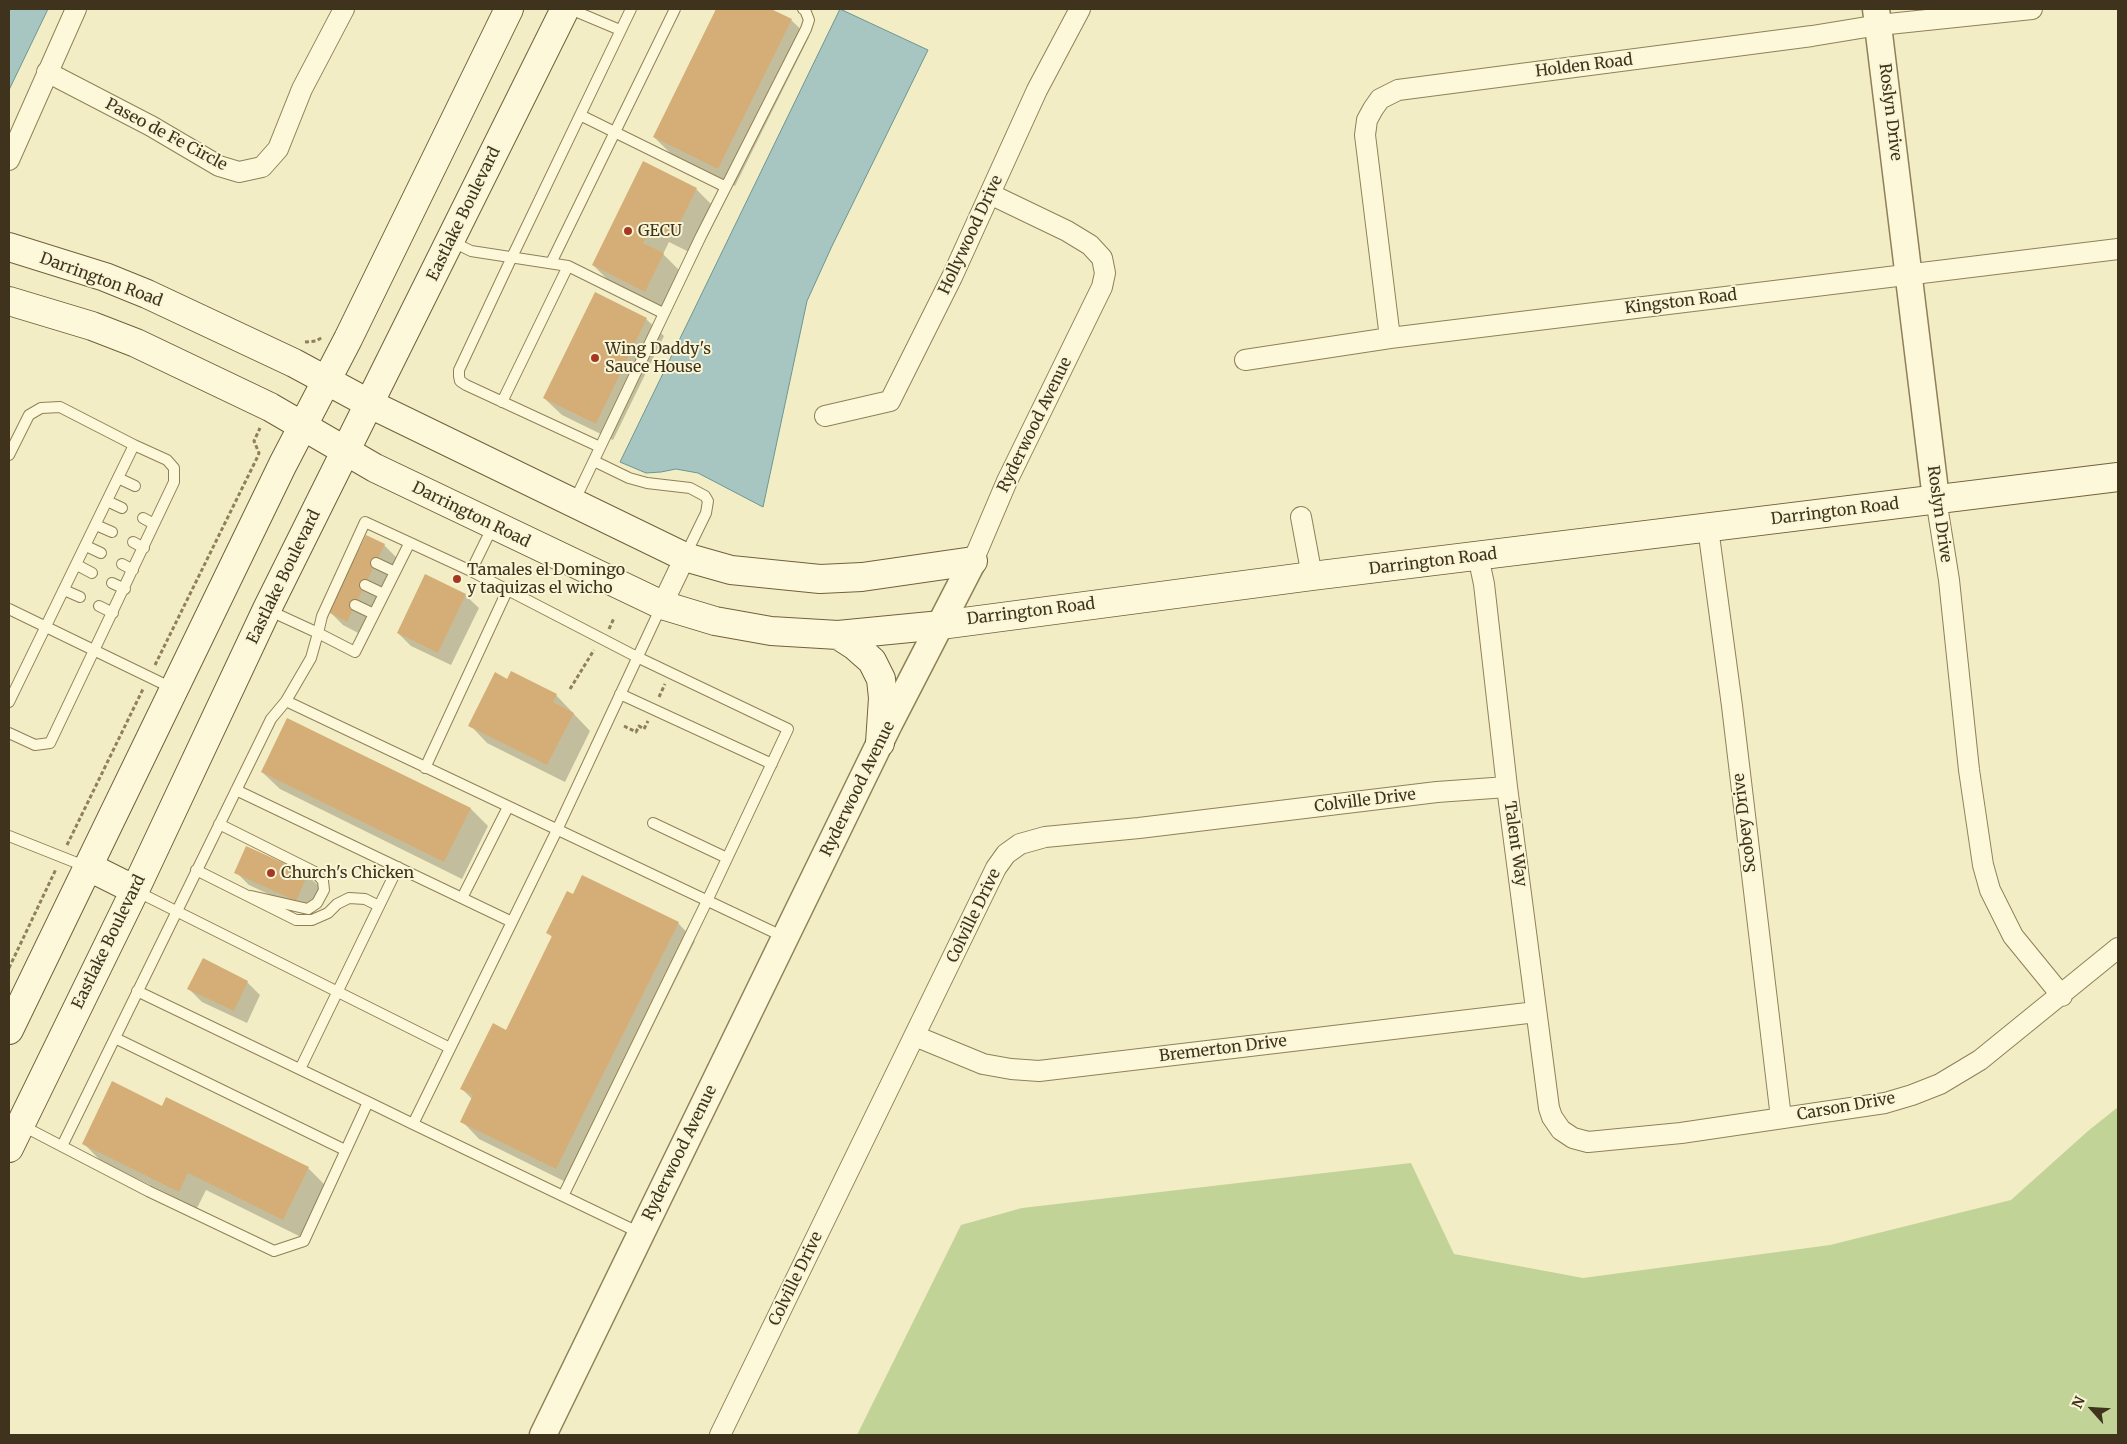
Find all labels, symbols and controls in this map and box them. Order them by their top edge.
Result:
street label: Holden Road [1534,50,1634,82]
street label: Roslyn Drive [1875,62,1905,162]
street label: Paseo de Fe Circle [102,95,230,175]
street label: Eastlake Boulevard [423,144,505,284]
street label: Hollywood Drive [935,172,1007,298]
place label: GECU [638,221,682,241]
marker: GECU [622,225,634,237]
street label: Darrington Road [37,249,165,311]
street label: Kingston Road [1624,286,1738,318]
place label: Wing Daddy's Sauce House [605,339,711,377]
marker: Wing Daddy's Sauce House [589,352,601,364]
street label: Ryderwood Avenue [994,354,1076,496]
street label: Roslyn Drive [1923,464,1955,564]
street label: Darrington Road [409,478,533,552]
street label: Darrington Road [1770,495,1900,529]
street label: Eastlake Boulevard [243,507,325,647]
street label: Darrington Road [1368,545,1498,579]
place label: Tamales el Domingo y taquizas el wicho [467,560,625,598]
marker: Tamales el Domingo y taquizas el wicho [451,573,463,585]
street label: Darrington Road [966,595,1096,629]
street label: Ryderwood Avenue [817,718,899,860]
street label: Scobey Drive [1729,772,1761,874]
street label: Colville Drive [1313,785,1417,817]
street label: Talent Way [1500,800,1530,888]
place label: Church's Chicken [281,863,414,883]
street label: Colville Drive [943,866,1005,966]
marker: Church's Chicken [265,867,277,879]
street label: Eastlake Boulevard [68,872,150,1012]
street label: Bremerton Drive [1158,1032,1288,1066]
street label: Ryderwood Avenue [639,1082,721,1224]
street label: Carson Drive [1795,1089,1897,1125]
street label: Colville Drive [765,1229,827,1329]
north arrow [2067,1384,2117,1434]
text: N [2068,1394,2089,1411]

